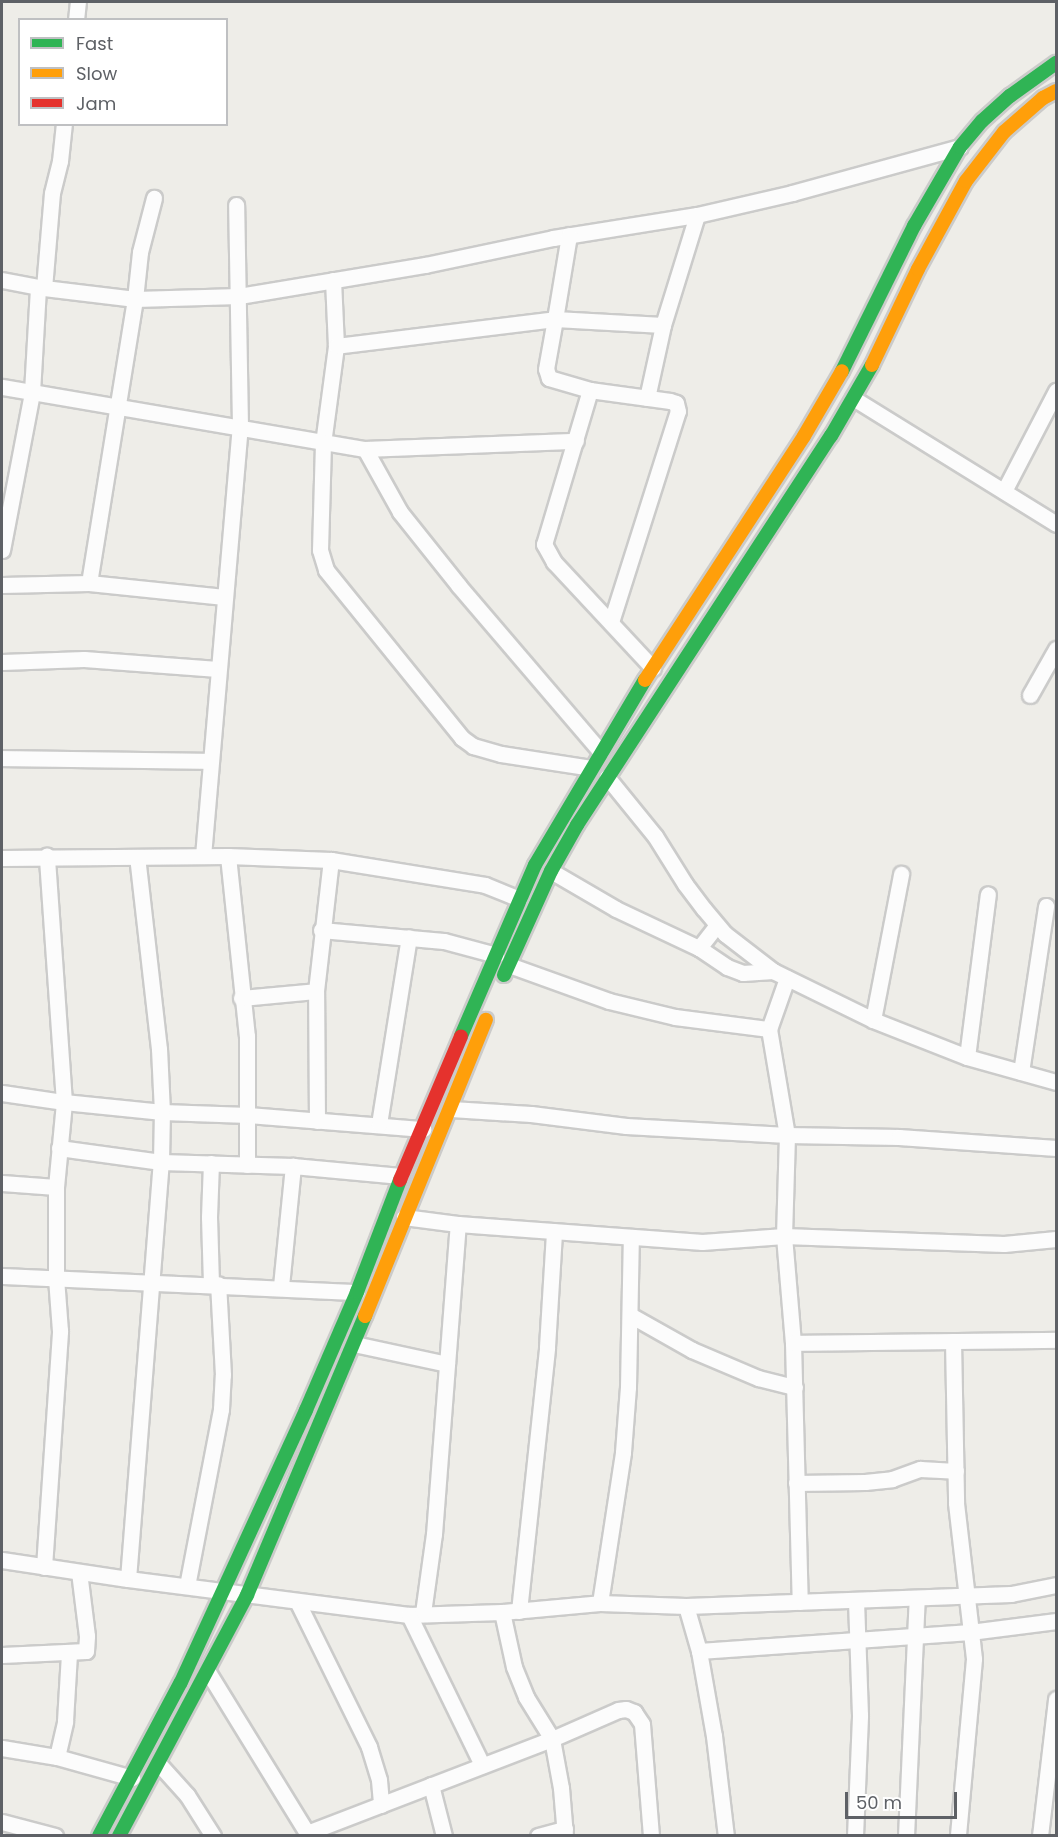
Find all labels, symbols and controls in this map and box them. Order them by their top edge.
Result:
legend [18,18,228,126]
text: Fast [76,31,113,56]
text: Slow [76,61,117,86]
text: Jam [76,91,116,116]
scale bar [848,1780,960,1818]
text: 50 m [856,1790,902,1815]

